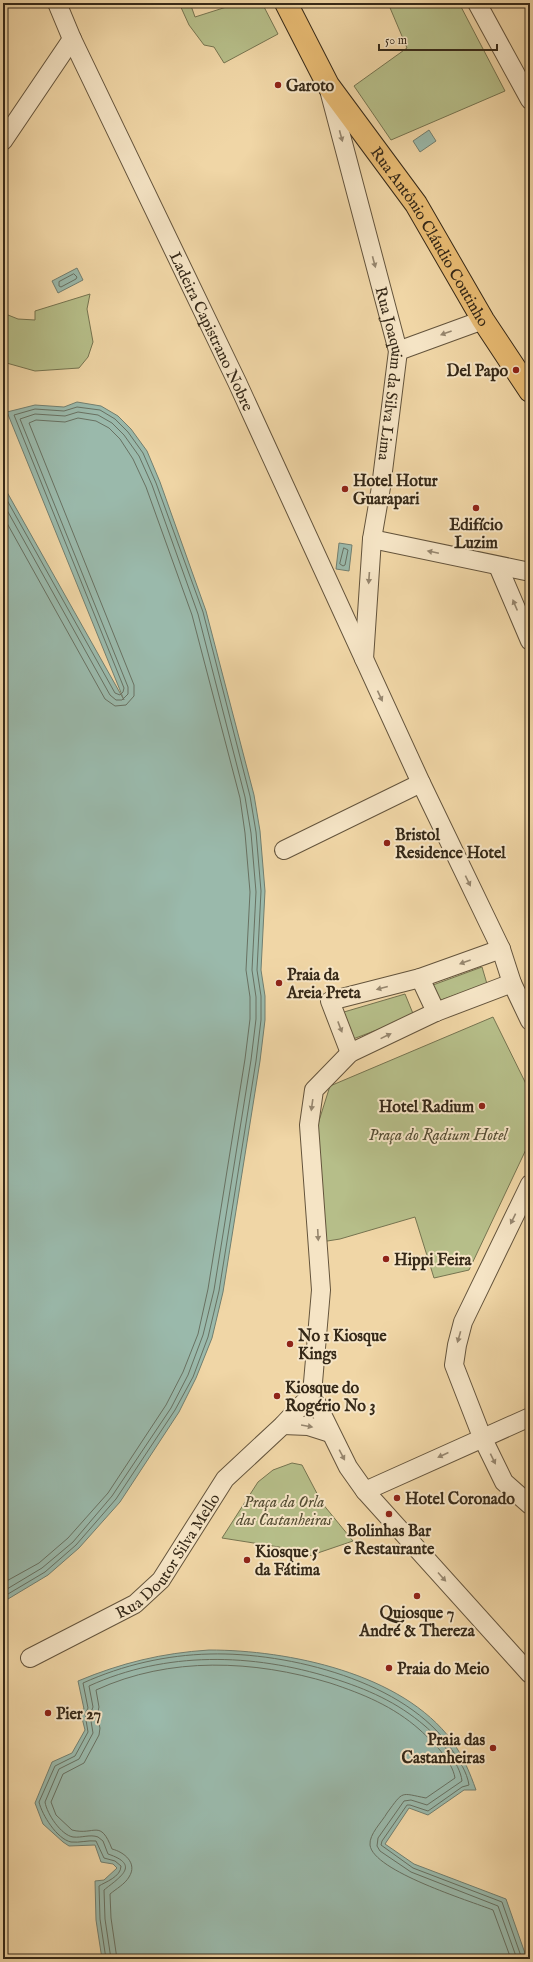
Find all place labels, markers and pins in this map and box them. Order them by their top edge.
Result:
place label: Garoto [286,77,335,97]
marker: Garoto [273,80,283,90]
place label: Del Papo [447,362,508,382]
marker: Del Papo [511,365,521,375]
place label: Hotel Hotur Guarapari [353,472,438,510]
marker: Hotel Hotur Guarapari [340,484,350,494]
marker: Edifício Luzim [471,503,481,513]
place label: Edifício Luzim [449,516,503,554]
place label: Bristol Residence Hotel [395,826,506,864]
marker: Bristol Residence Hotel [382,838,392,848]
place label: Praia da Areia Preta [286,966,362,1004]
marker: Praia da Areia Preta [274,978,284,988]
place label: Hotel Radium [379,1098,475,1118]
marker: Hotel Radium [477,1101,487,1111]
place label: Hippi Feira [394,1251,473,1271]
marker: Hippi Feira [381,1254,391,1264]
place label: No 1 Kiosque Kings [297,1327,387,1365]
marker: No 1 Kiosque Kings [285,1339,295,1349]
place label: Kiosque do Rogério No 3 [285,1379,375,1417]
marker: Kiosque do Rogério No 3 [272,1391,282,1401]
place label: Hotel Coronado [405,1490,515,1510]
marker: Hotel Coronado [392,1493,402,1503]
marker: Bolinhas Bar e Restaurante [384,1509,394,1519]
place label: Bolinhas Bar e Restaurante [344,1522,435,1560]
place label: Kiosque 5 da Fátima [255,1543,321,1581]
marker: Kiosque 5 da Fátima [242,1555,252,1565]
marker: Quiosque 7 André & Thereza [412,1591,422,1601]
place label: Quiosque 7 André & Thereza [358,1604,476,1642]
place label: Praia do Meio [397,1660,490,1680]
marker: Praia do Meio [384,1663,394,1673]
place label: Pier 27 [56,1705,101,1725]
marker: Pier 27 [43,1708,53,1718]
place label: Praia das Castanheiras [402,1731,485,1769]
marker: Praia das Castanheiras [488,1743,498,1753]

